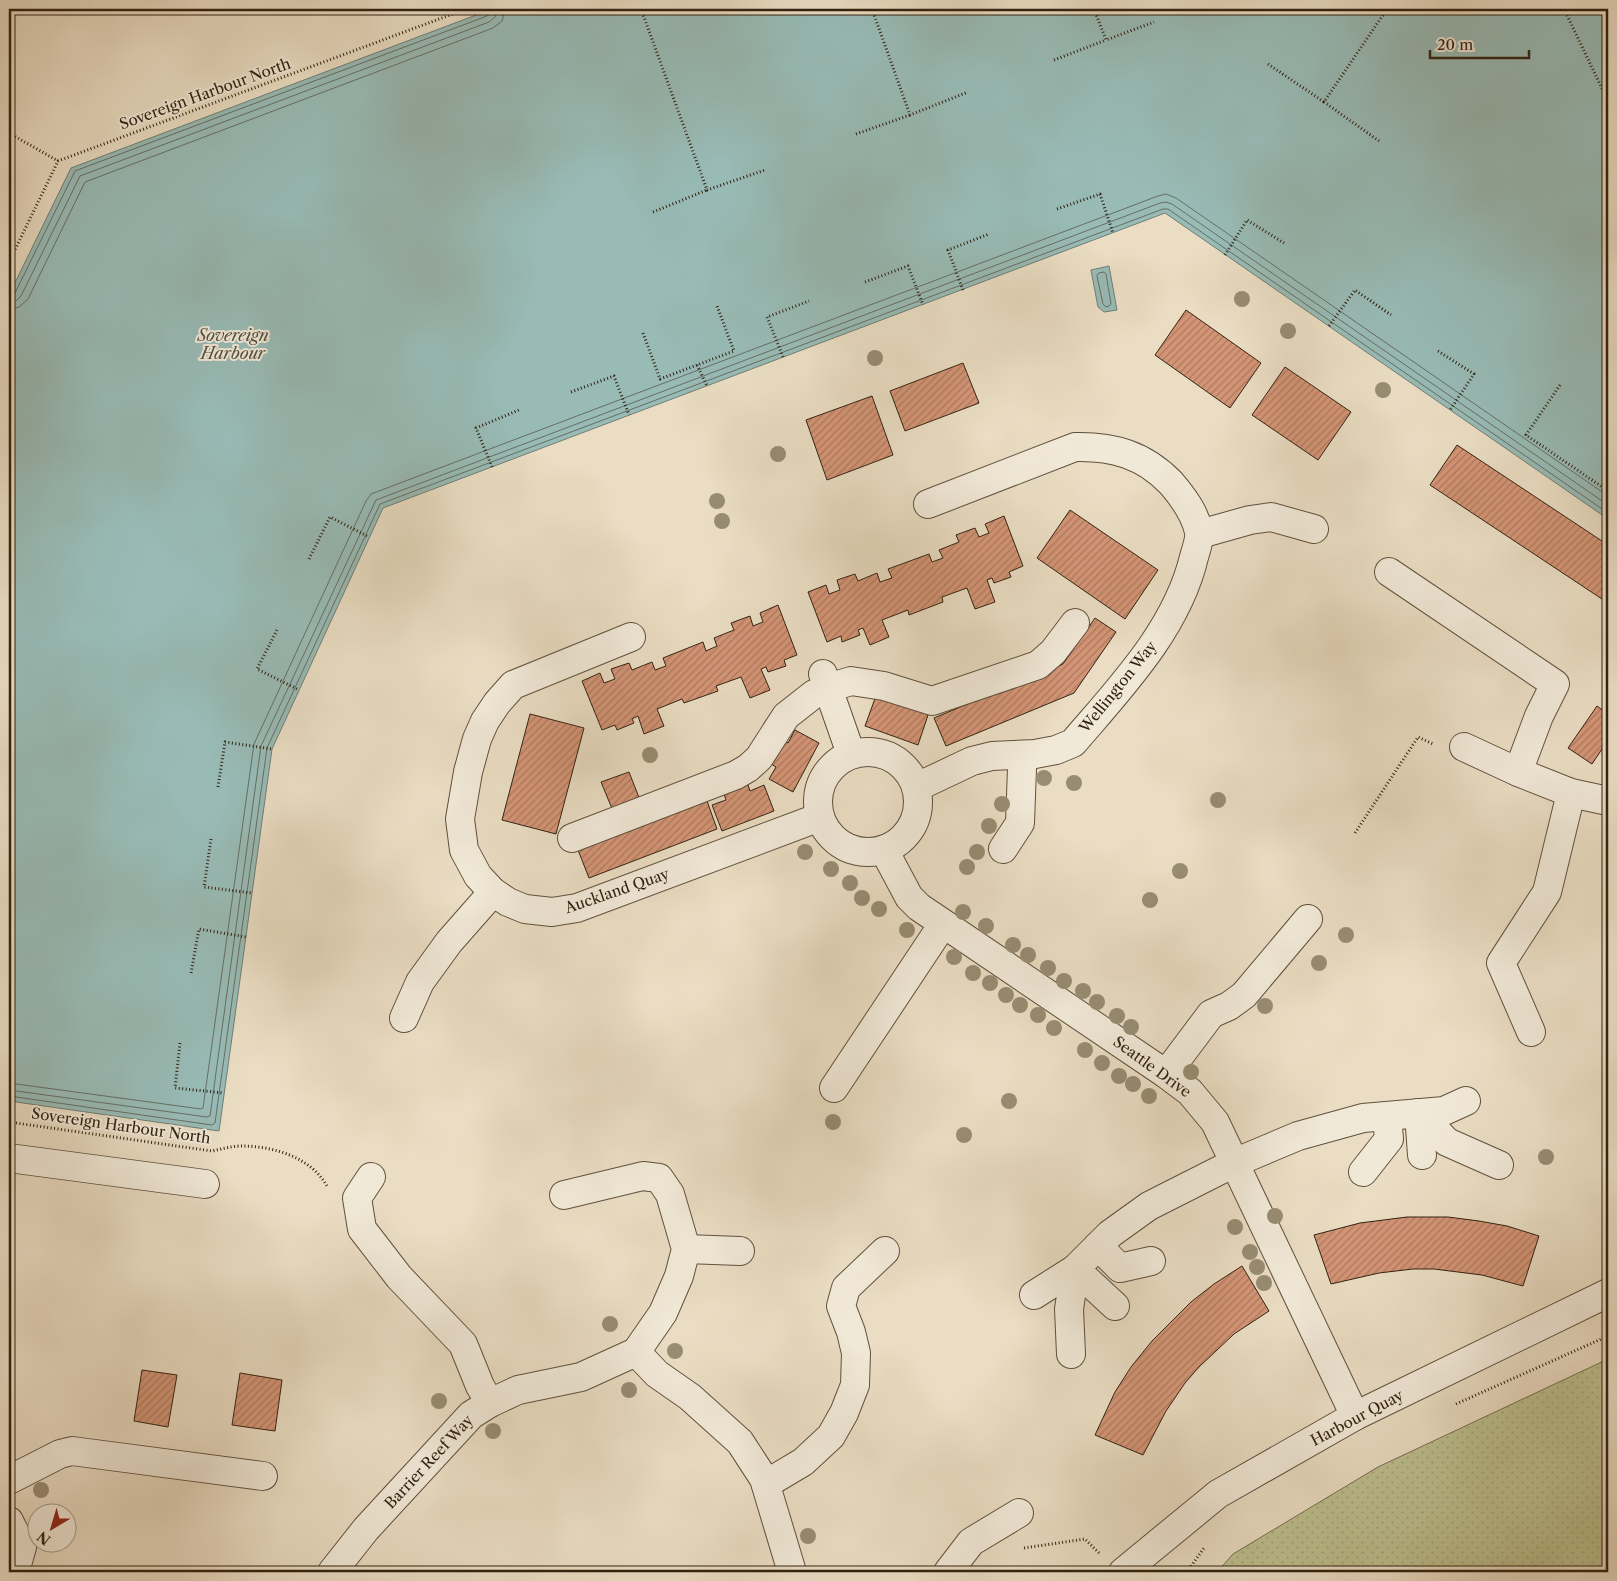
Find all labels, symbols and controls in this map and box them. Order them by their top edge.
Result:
scale bar [1430,28,1528,60]
text: 20 m [1437,35,1473,54]
street label: Sovereign Harbour North [117,53,294,133]
water label: Sovereign Harbour [196,325,269,363]
street label: Wellington Way [1074,636,1161,737]
street label: Auckland Quay [561,864,672,918]
street label: Seattle Drive [1110,1032,1195,1101]
street label: Sovereign Harbour North [30,1104,213,1148]
street label: Harbour Quay [1307,1385,1407,1450]
street label: Barrier Reef Way [380,1410,477,1513]
north arrow [28,1504,78,1554]
text: N [34,1527,54,1549]

